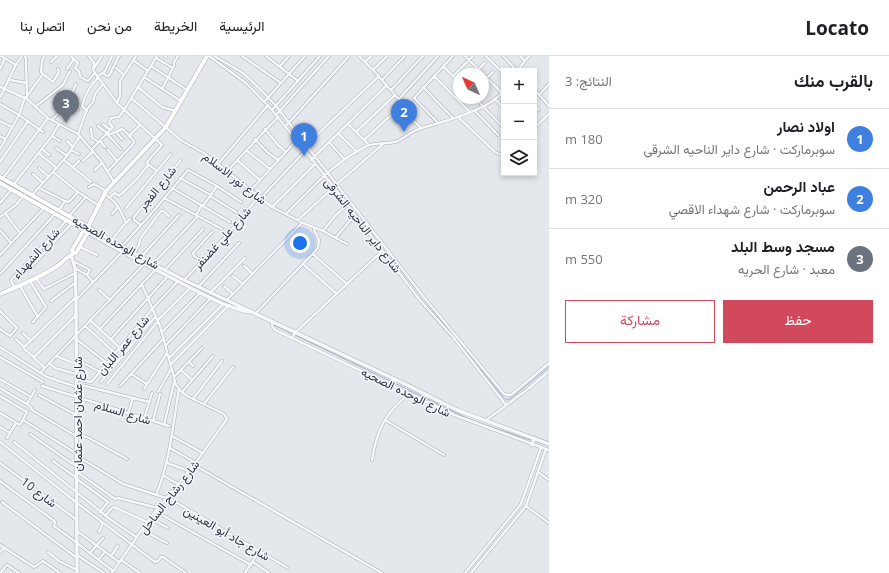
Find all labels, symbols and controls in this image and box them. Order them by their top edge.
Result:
text: Locato [805,15,869,41]
text: اتصل بنا [20,16,65,35]
text: من نحن [87,16,132,35]
text: الخريطة [154,16,197,35]
text: الرئيسية [219,16,265,35]
north arrow [453,68,489,104]
map controls [501,68,537,176]
button: + [501,68,537,104]
text: بالقرب منك [794,69,873,92]
text: النتائج: 3 [565,72,612,90]
pin: 3 [53,90,79,123]
pin: 2 [391,99,417,132]
button: − [501,104,537,140]
text: اولاد نصار [777,116,835,136]
pin: 1 [291,123,317,156]
text: 180 m [565,130,603,148]
text: 1 [856,130,864,148]
button: layers [501,140,537,176]
text: سوبرماركت · شارع داير الناحيه الشرقى [644,140,835,158]
street label: شارع نور الاسلام [199,148,270,209]
street label: شارع الفجر [133,162,181,215]
street label: شارع داير الناحيه الشرقى [320,174,405,277]
text: عباد الرحمن [763,176,835,196]
text: 320 m [565,190,603,208]
text: 2 [856,190,864,208]
text: سوبرماركت · شارع شهداء الاقصي [669,200,835,218]
street label: شارع علي غضنفر [188,203,256,275]
street label: شارع الوحده الصحيه [69,211,163,274]
street label: شارع الشهداء [8,224,64,283]
your location [290,233,310,253]
text: مسجد وسط البلد [731,236,835,256]
text: 550 m [565,250,603,268]
text: 3 [856,250,864,268]
text: معبد · شارع الحريه [738,260,835,278]
button: مشاركة [565,300,715,343]
button: حفظ [723,300,873,343]
street label: شارع عمر اللبان [93,311,154,379]
street label: شارع عثمان احمد عثمان [69,357,87,471]
street label: شارع الوحده الصحيه [358,363,453,422]
street label: شارع السلام [92,395,153,430]
street label: شارع رشاح الساحل [135,456,204,538]
street label: شارع 10 [17,473,60,512]
street label: شارع جاد أبو العينين [180,501,273,565]

